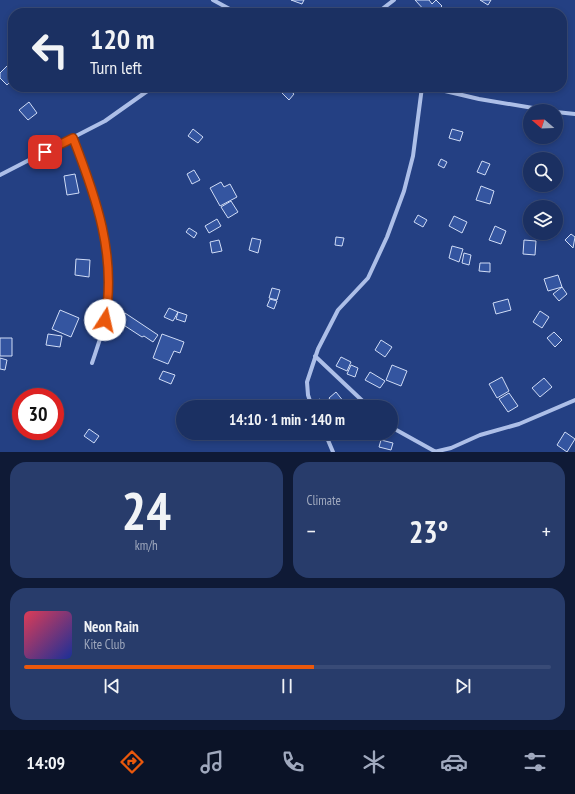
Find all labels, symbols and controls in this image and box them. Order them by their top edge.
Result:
text: 120 m [90,20,154,57]
icon: left [24,24,76,76]
text: Turn left [90,56,142,79]
north arrow [523,104,563,144]
map controls [523,104,563,240]
pin [28,135,62,169]
icon: arrive [34,141,56,163]
button: search [523,152,563,192]
button: layers [523,200,563,240]
position arrow [84,299,126,341]
speed limit sign: 30 [12,388,64,440]
text: 14:10 · 1 min · 140 m [229,410,345,429]
text: 24 [121,477,171,544]
text: Climate [307,492,341,509]
text: 23° [409,512,449,551]
text: − [307,517,316,545]
text: + [542,517,551,545]
text: km/h [135,537,158,554]
text: Neon Rain [84,617,139,636]
text: Kite Club [84,636,125,653]
icon: previous [101,675,123,697]
icon: pause [276,675,298,697]
icon: next [452,675,474,697]
icon: directions [118,748,146,776]
icon: music [198,748,226,776]
icon: phone [279,748,307,776]
icon: climate [360,748,388,776]
icon: car [440,748,468,776]
icon: filters [521,748,549,776]
text: 14:09 [26,751,65,774]

